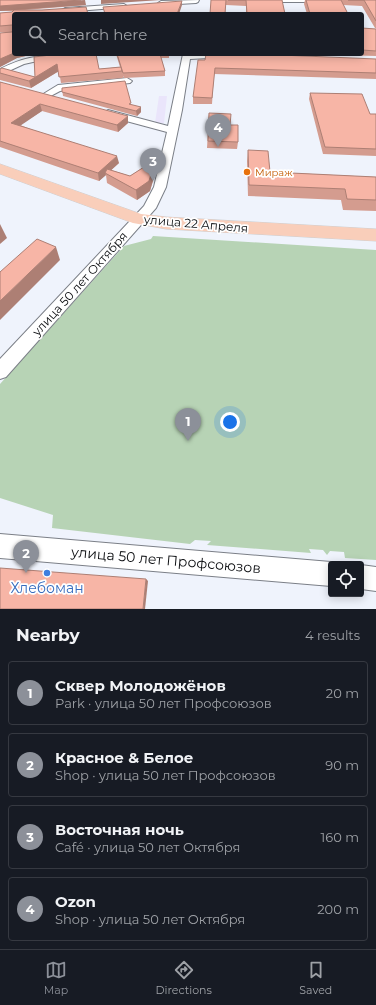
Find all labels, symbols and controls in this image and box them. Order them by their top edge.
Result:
search box [12,12,364,56]
icon: search [26,23,48,45]
text: Search here [58,25,147,44]
pin: 4 [205,114,231,147]
pin: 3 [140,148,166,181]
place label: Мираж [255,166,293,179]
marker: Мираж [242,167,252,177]
street label: улица 22 Апреля [142,211,249,236]
street label: улица 50 лет Октября [28,228,130,340]
pin: 1 [175,408,201,441]
your location [220,412,240,432]
pin: 2 [13,540,39,573]
street label: улица 50 лет Профсоюзов [69,543,262,577]
map controls [328,561,364,597]
button: locate [328,561,364,597]
marker: Хлебоман [42,568,52,578]
place label: Хлебоман [10,579,84,597]
text: Nearby [16,625,80,645]
text: 4 results [305,627,360,643]
text: Сквер Молодожёнов [55,676,226,695]
text: 1 [27,685,33,701]
text: 20 m [326,685,359,701]
text: Park · улица 50 лет Профсоюзов [55,695,272,711]
text: Красное & Белое [55,748,193,767]
text: 2 [26,757,34,773]
text: 90 m [325,757,359,773]
text: Shop · улица 50 лет Профсоюзов [55,767,276,783]
text: Восточная ночь [55,820,184,839]
text: 3 [26,829,34,845]
text: 160 m [321,829,359,845]
text: Café · улица 50 лет Октября [55,839,240,855]
text: Ozon [55,892,96,911]
text: 4 [26,901,34,917]
text: 200 m [317,901,359,917]
text: Shop · улица 50 лет Октября [55,911,245,927]
tab: Map [44,959,68,997]
tab: Directions [156,959,212,997]
tab: Saved [299,959,332,997]

